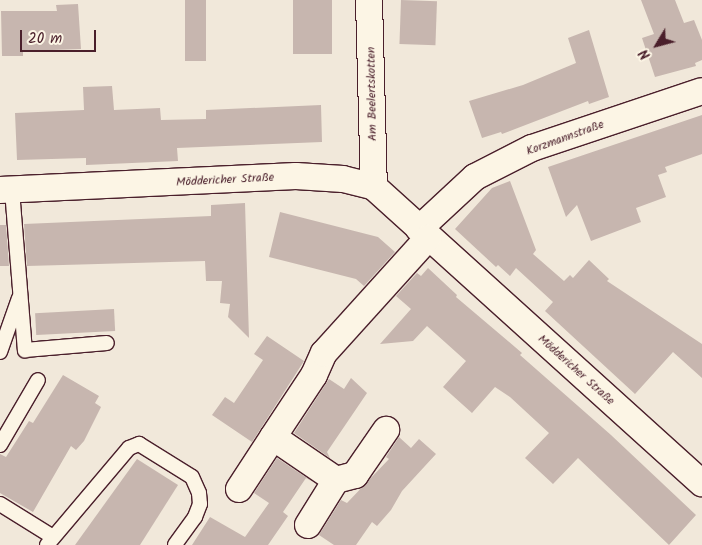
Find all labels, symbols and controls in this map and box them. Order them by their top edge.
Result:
scale bar [22,20,99,52]
north arrow [632,20,682,70]
text: 20 m [28,27,62,51]
text: N [634,44,656,64]
street label: Am Beelertskotten [364,47,380,141]
street label: Korzmannstraße [524,117,606,159]
street label: Möddericher Straße [176,170,274,190]
street label: Möddericher Straße [535,332,617,408]

